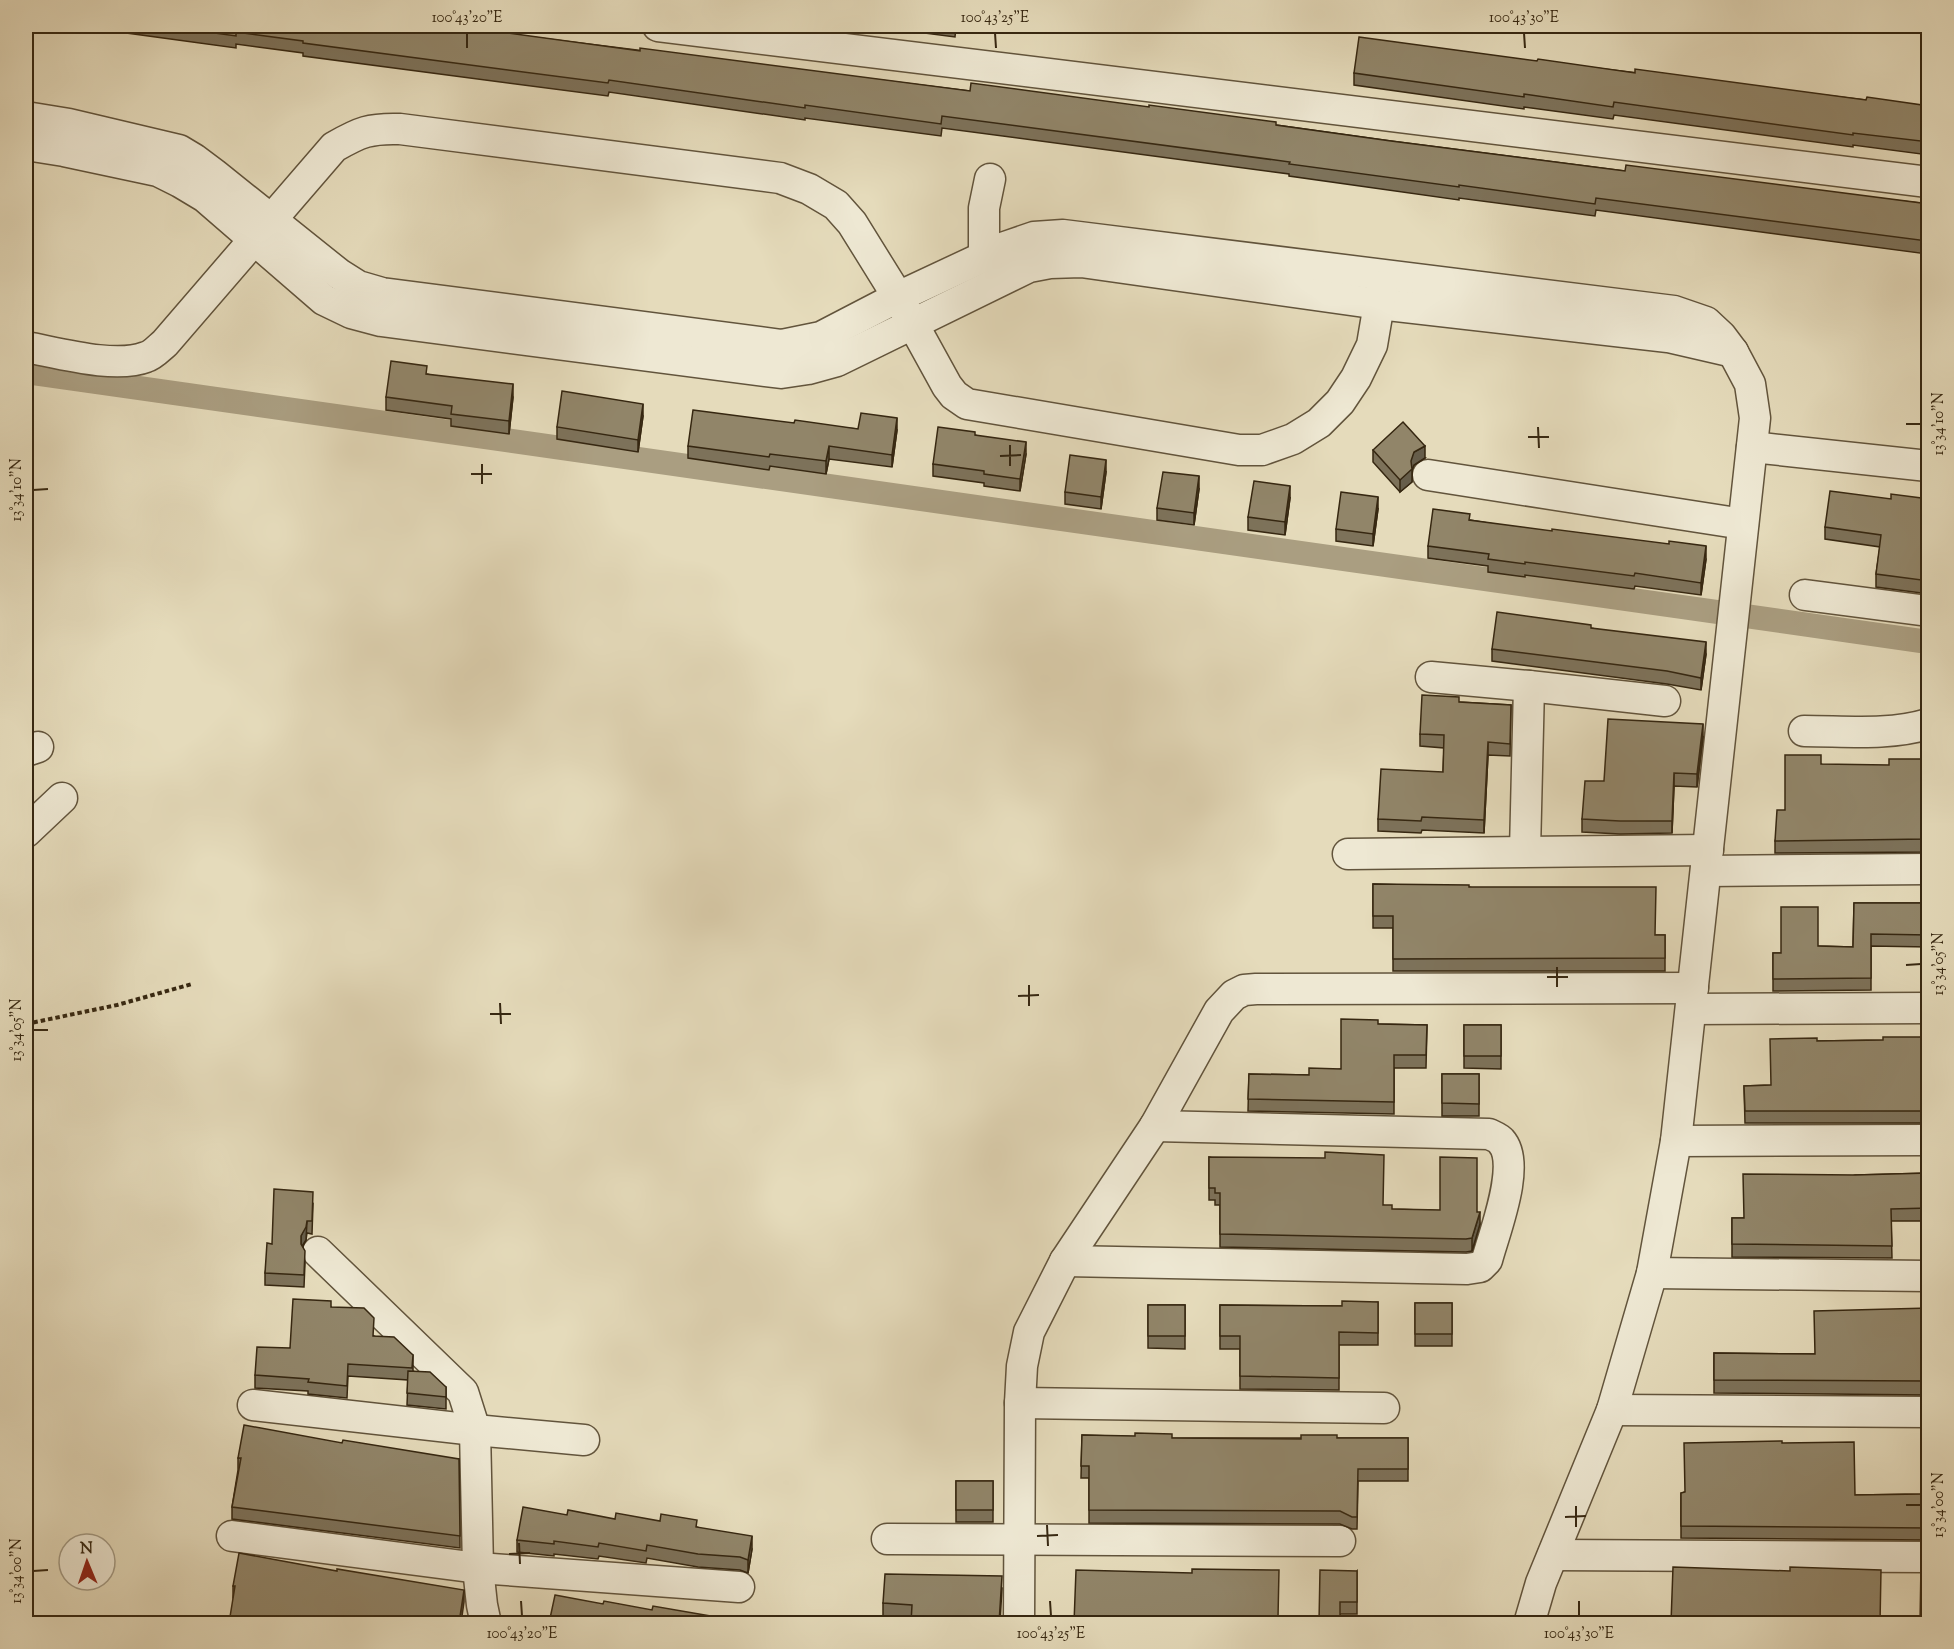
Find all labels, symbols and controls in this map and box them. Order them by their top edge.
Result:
text: 100°43'20"E [432,8,502,29]
text: 100°43'25"E [961,8,1029,29]
text: 100°43'30"E [1489,8,1559,29]
text: 13°34'10"N [1929,392,1950,456]
text: 13°34'10"N [7,458,28,522]
text: 13°34'05"N [1929,932,1950,995]
text: 13°34'05"N [7,998,28,1061]
text: 13°34'00"N [1929,1472,1950,1538]
north arrow [57,1532,117,1592]
text: 13°34'00"N [7,1538,28,1604]
text: N [80,1538,94,1561]
text: 100°43'20"E [487,1624,557,1645]
text: 100°43'25"E [1017,1624,1085,1645]
text: 100°43'30"E [1544,1624,1614,1645]

